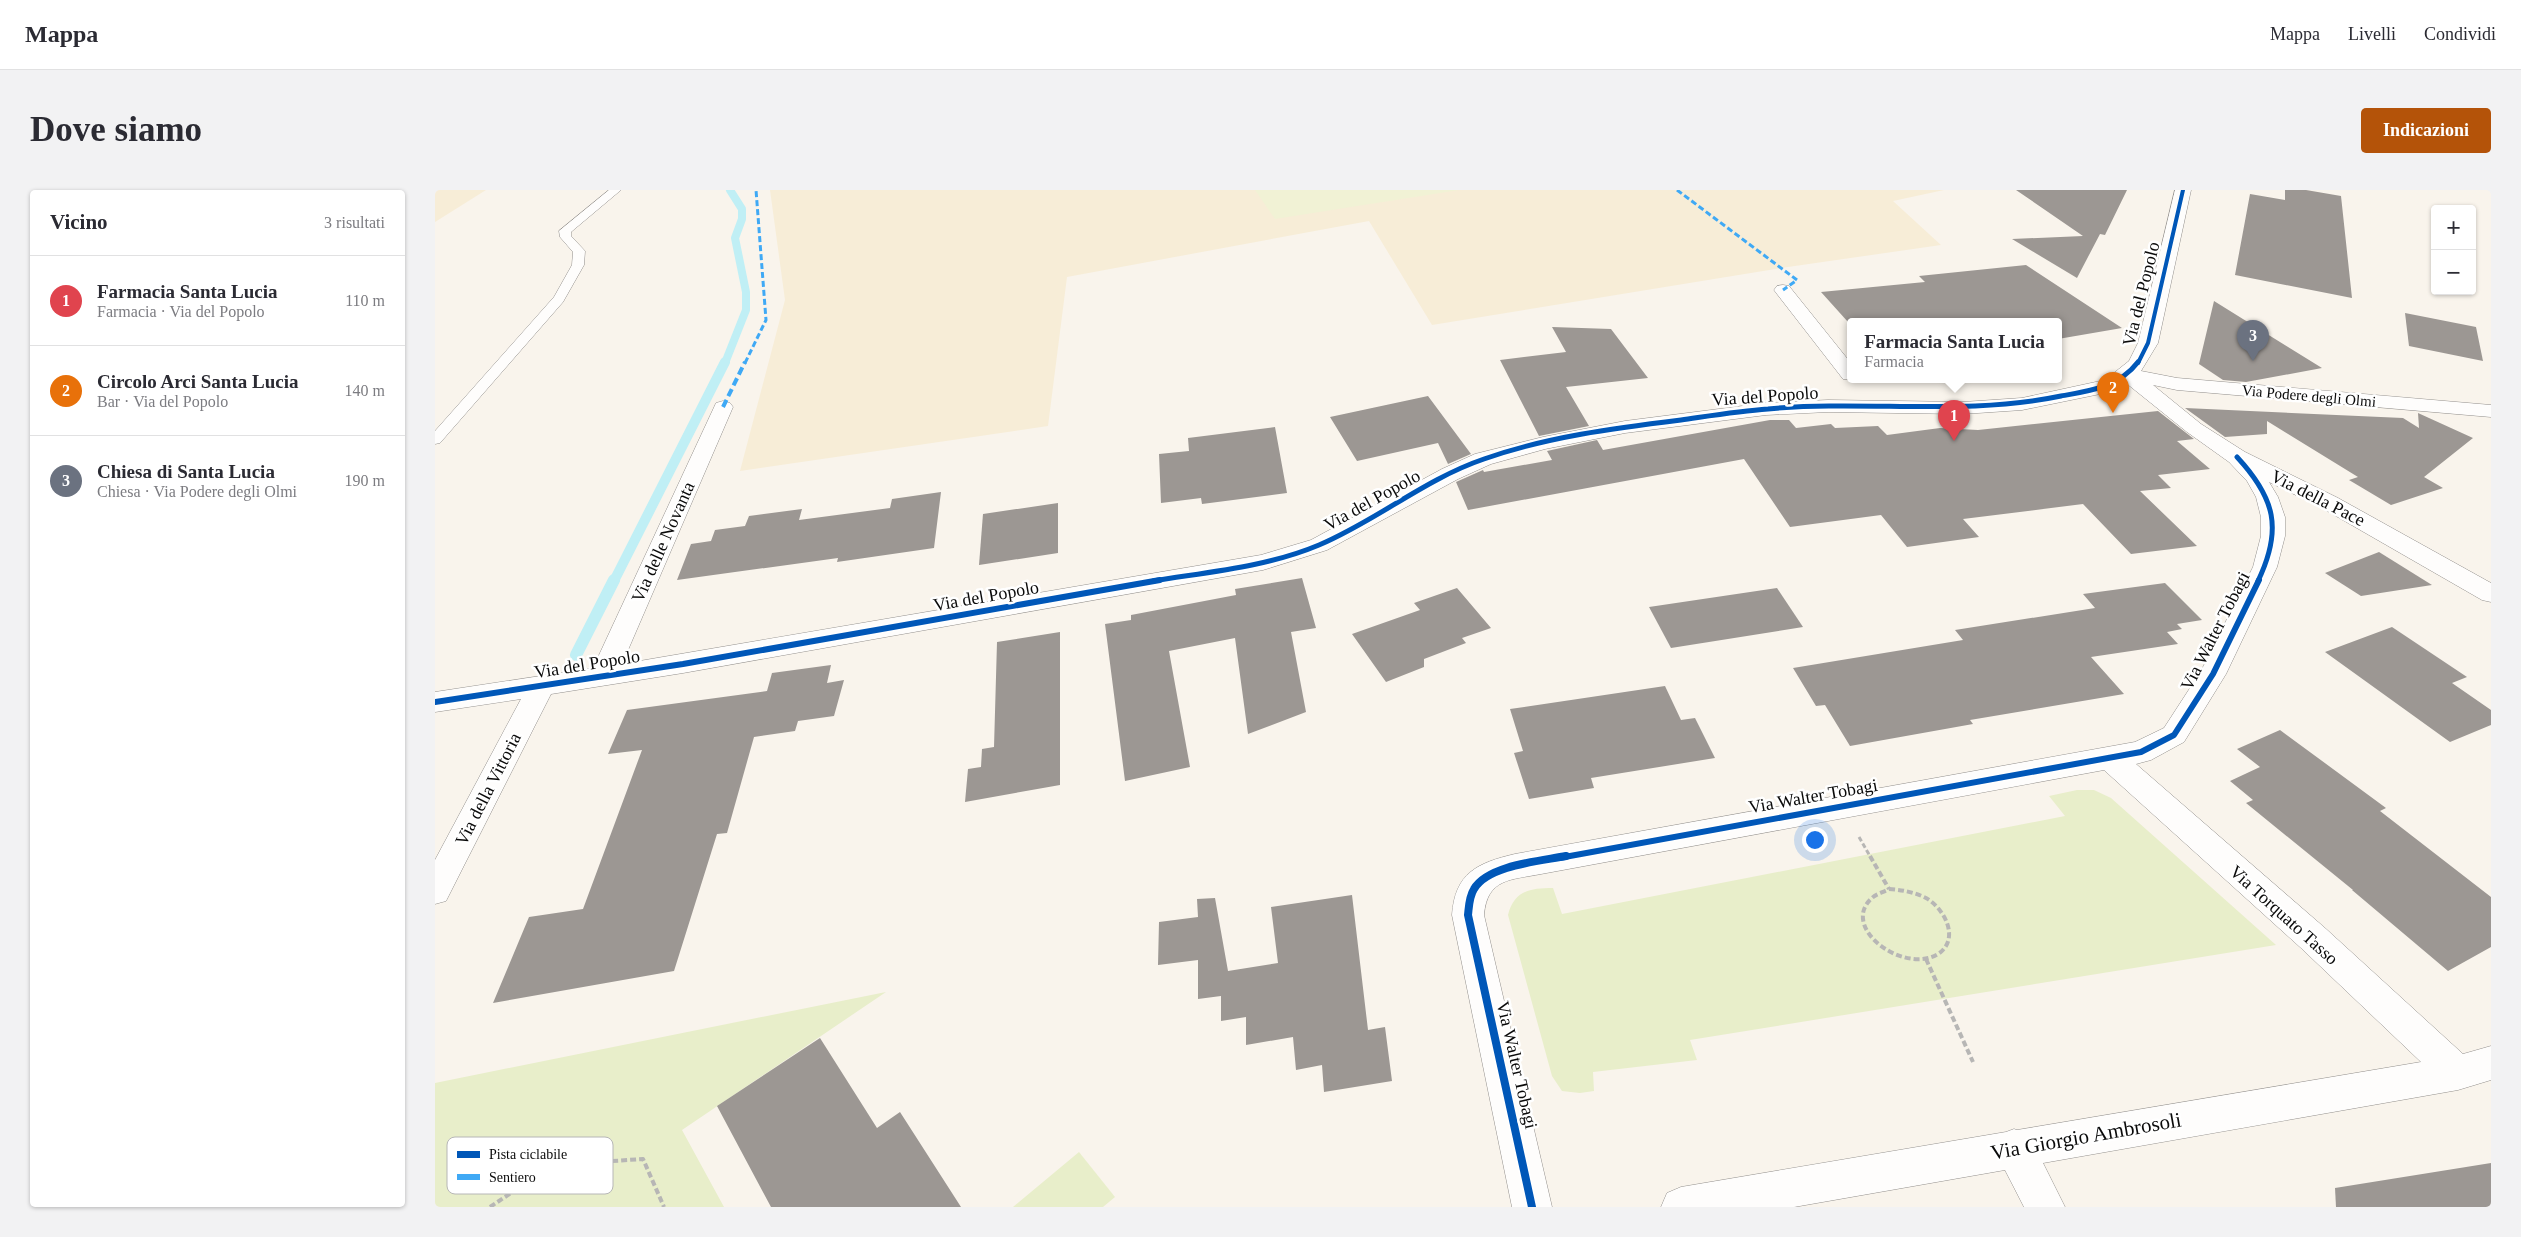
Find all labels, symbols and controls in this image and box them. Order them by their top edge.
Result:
text: Mappa [25,21,98,47]
text: Mappa [2270,24,2320,44]
text: Livelli [2348,24,2396,44]
text: Condividi [2424,24,2496,44]
button: Indicazioni [2361,108,2491,153]
text: Dove siamo [30,110,202,149]
map controls [2431,205,2476,295]
button: + [2431,205,2476,250]
text: Vicino [50,210,108,234]
text: 3 risultati [324,214,385,231]
street label: Via del Popolo [2118,240,2164,348]
button: − [2431,250,2476,295]
text: Farmacia Santa Lucia [97,281,278,302]
text: 1 [62,292,70,309]
text: 110 m [345,292,385,309]
text: Farmacia · Via del Popolo [97,303,265,320]
popup [1847,318,2062,383]
pin: 3 [2237,320,2269,361]
text: Farmacia Santa Lucia [1864,331,2045,352]
text: Farmacia [1864,353,1924,370]
text: Circolo Arci Santa Lucia [97,371,298,392]
pin: 2 [2097,372,2129,413]
text: 2 [62,382,70,399]
text: 140 m [345,382,385,399]
street label: Via del Popolo [1711,382,1819,410]
street label: Via Podere degli Olmi [2241,382,2377,410]
text: Bar · Via del Popolo [97,393,228,410]
pin: 1 [1938,400,1970,441]
text: Chiesa di Santa Lucia [97,461,275,482]
street label: Via del Popolo [1320,465,1424,535]
street label: Via della Pace [2268,466,2368,530]
text: 3 [62,472,70,489]
text: 190 m [345,472,385,489]
street label: Via delle Novanta [627,479,699,605]
text: Chiesa · Via Podere degli Olmi [97,483,297,500]
street label: Via Walter Tobagi [2176,568,2254,694]
street label: Via del Popolo [932,577,1040,615]
street label: Via del Popolo [533,646,641,682]
street label: Via della Vittoria [451,729,525,849]
street label: Via Walter Tobagi [1747,775,1879,817]
your location [1802,827,1828,853]
street label: Via Torquato Tasso [2226,861,2342,969]
street label: Via Walter Tobagi [1493,999,1541,1131]
street label: Via Giorgio Ambrosoli [1989,1107,2183,1165]
legend [447,1137,613,1194]
text: Pista ciclabile [489,1147,567,1162]
text: Sentiero [489,1170,536,1185]

